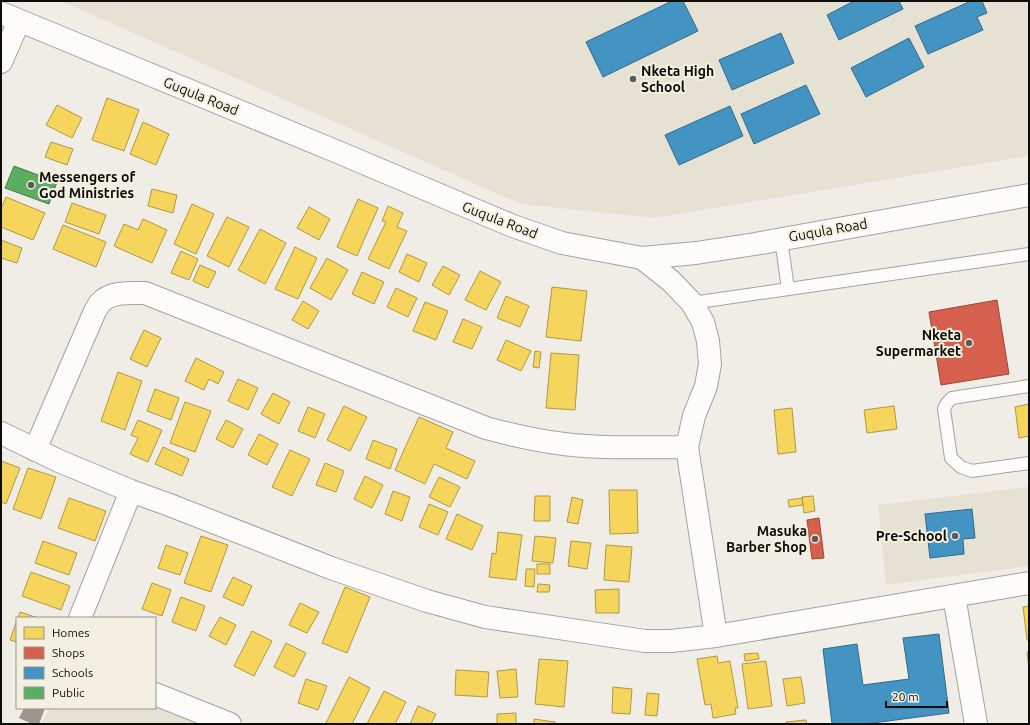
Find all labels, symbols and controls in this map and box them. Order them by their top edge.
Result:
place label: Nketa High School [641,63,714,95]
street label: Guqula Road [161,74,241,118]
marker: Nketa High School [628,74,638,84]
place label: Messengers of God Ministries [39,169,135,201]
marker: Messengers of God Ministries [26,180,36,190]
street label: Guqula Road [460,198,540,242]
street label: Guqula Road [787,215,869,245]
place label: Nketa Supermarket [876,327,961,359]
marker: Nketa Supermarket [964,338,974,348]
place label: Masuka Barber Shop [726,523,807,555]
place label: Pre-School [876,528,947,544]
marker: Pre-School [950,531,960,541]
marker: Masuka Barber Shop [810,534,820,544]
legend [16,617,156,709]
text: Homes [52,626,90,639]
text: Shops [52,646,84,659]
text: Schools [52,666,93,679]
scale bar [886,683,947,709]
text: Public [52,686,85,699]
text: 20 m [892,690,919,703]

